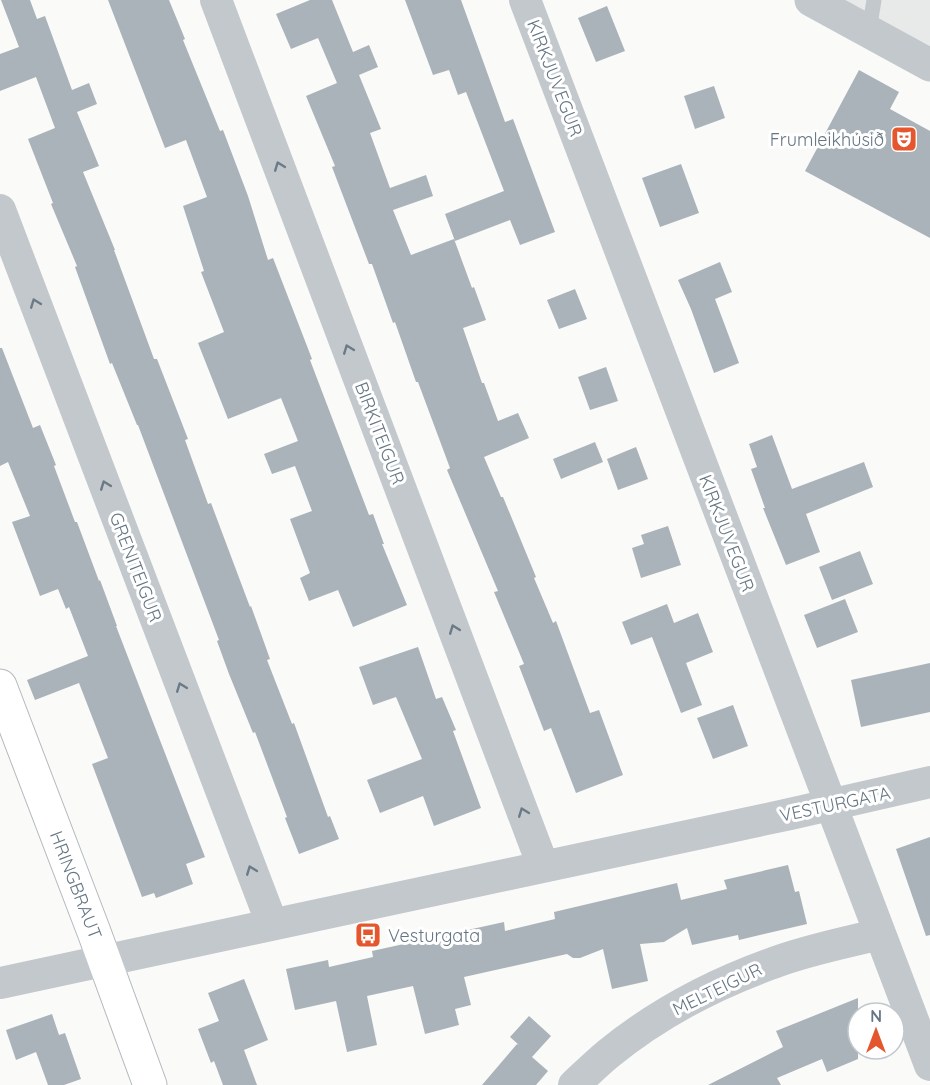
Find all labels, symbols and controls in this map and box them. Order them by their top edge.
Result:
street label: KIRKJUVEGUR [522,16,588,140]
theatre icon: Frumleikhúsið [889,124,919,154]
place label: Frumleikhúsið [770,128,884,151]
one-way arrow [274,161,286,172]
one-way arrow [30,298,43,309]
one-way arrow [343,344,355,355]
street label: BIRKITEIGUR [350,378,410,488]
street label: KIRKJUVEGUR [694,471,760,595]
one-way arrow [99,481,112,491]
street label: GRENITEIGUR [105,509,167,625]
one-way arrow [449,624,461,635]
one-way arrow [176,683,189,693]
street label: VESTURGATA [777,781,893,827]
one-way arrow [517,807,530,818]
street label: HRINGBRAUT [45,828,107,942]
one-way arrow [245,865,258,875]
bus stop icon: Vesturgata [353,920,383,950]
place label: Vesturgata [388,924,480,947]
street label: MELTEIGUR [669,957,765,1021]
north arrow [846,1001,906,1061]
text: N [870,1006,882,1026]

